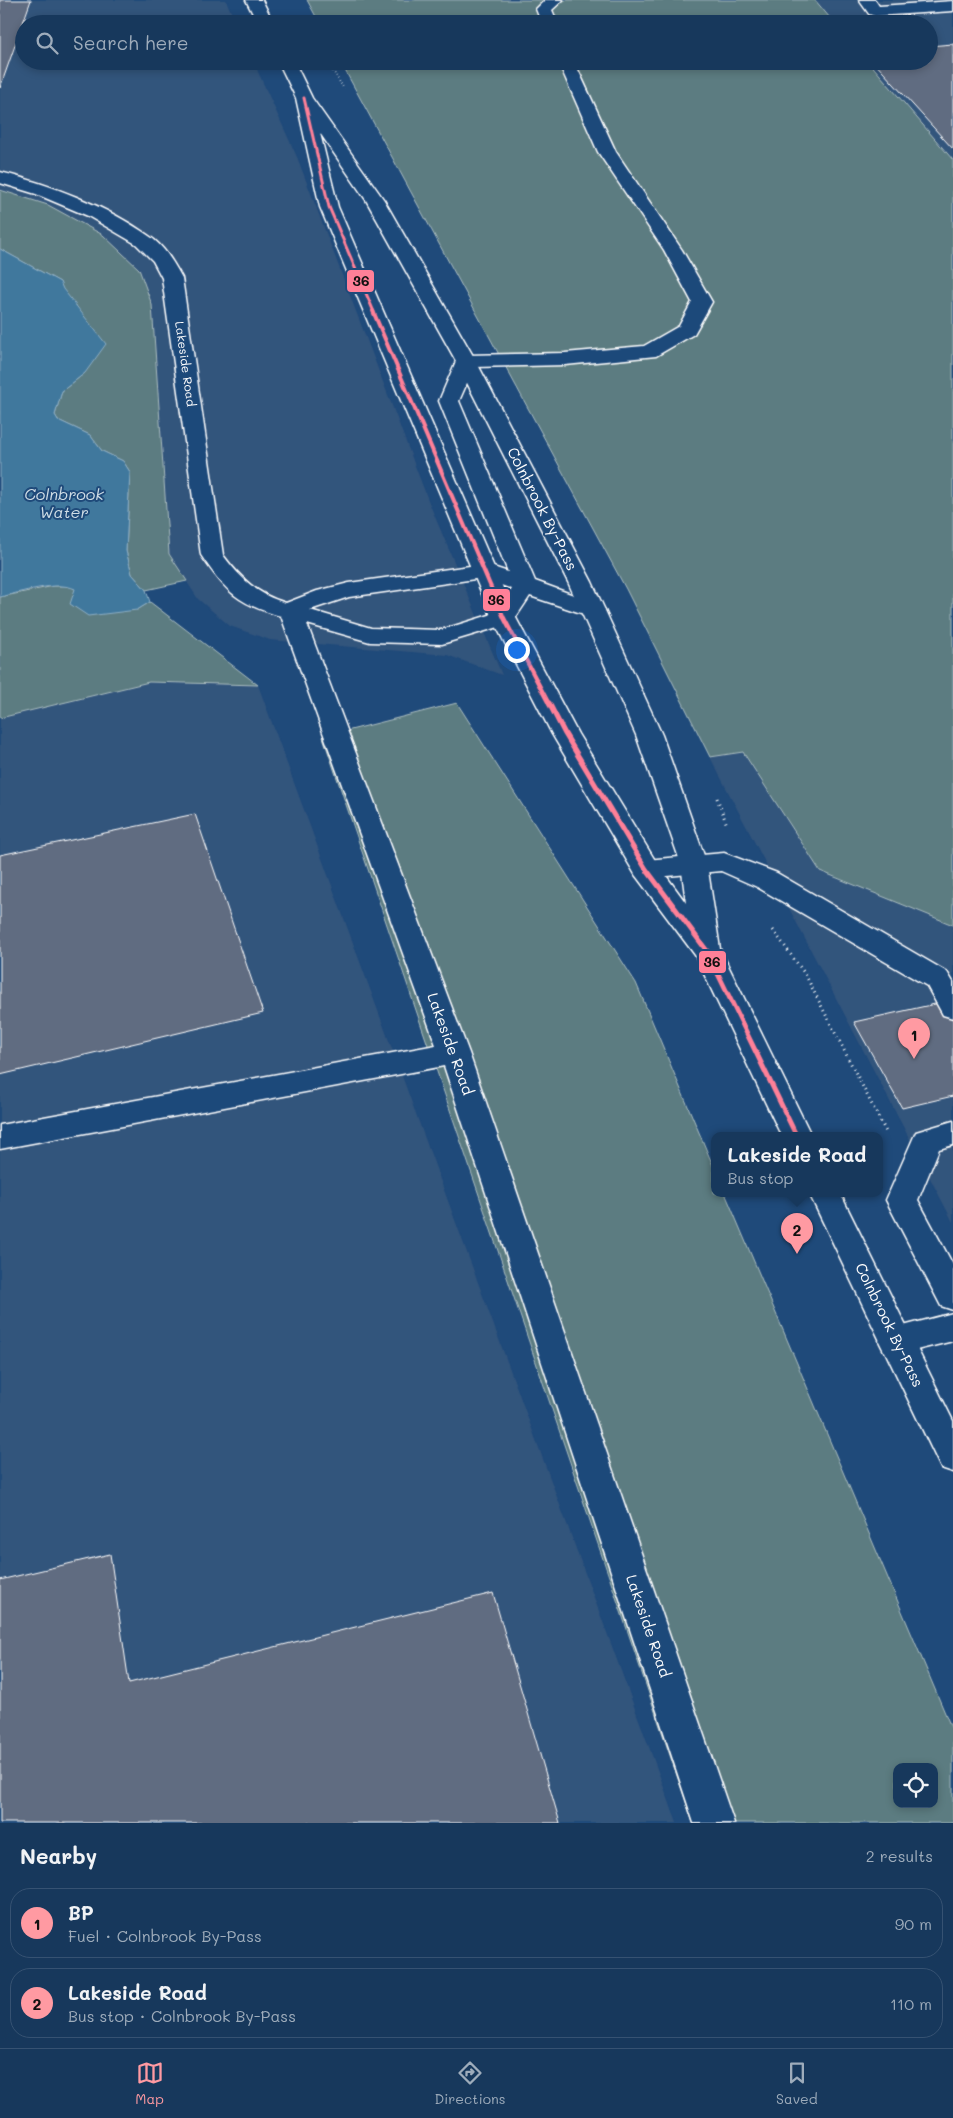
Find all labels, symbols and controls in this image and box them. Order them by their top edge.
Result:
search box [15,15,938,70]
icon: search [33,29,61,57]
text: Search here [73,30,189,55]
line badge: 36 [346,269,375,293]
text: 36 [353,271,369,290]
street label: Lakeside Road [172,320,200,408]
street label: Colnbrook By-Pass [503,443,583,574]
water label: Colnbrook Water [24,483,104,522]
line badge: 36 [482,588,511,612]
text: 36 [488,590,504,609]
your location [504,637,530,663]
line badge: 36 [698,950,727,974]
text: 36 [704,952,720,971]
street label: Lakeside Road [423,990,479,1098]
pin: 1 [898,1018,930,1059]
popup [711,1132,883,1197]
text: Lakeside Road [728,1142,866,1167]
text: Bus stop [728,1167,793,1188]
pin: 2 [781,1213,813,1254]
street label: Colnbrook By-Pass [851,1259,929,1390]
street label: Lakeside Road [622,1572,676,1680]
map controls [893,1763,938,1808]
button: locate [893,1763,938,1808]
text: Nearby [20,1842,97,1869]
text: 2 results [866,1845,933,1866]
text: BP [68,1900,94,1925]
text: 1 [33,1913,41,1934]
text: 90 m [895,1913,932,1934]
text: Fuel · Colnbrook By-Pass [68,1925,262,1946]
text: Lakeside Road [68,1980,207,2005]
text: 2 [33,1993,41,2014]
text: 110 m [890,1993,932,2014]
text: Bus stop · Colnbrook By-Pass [68,2005,296,2026]
tab: Map [135,2059,164,2108]
tab: Directions [434,2059,506,2108]
tab: Saved [776,2059,818,2108]

